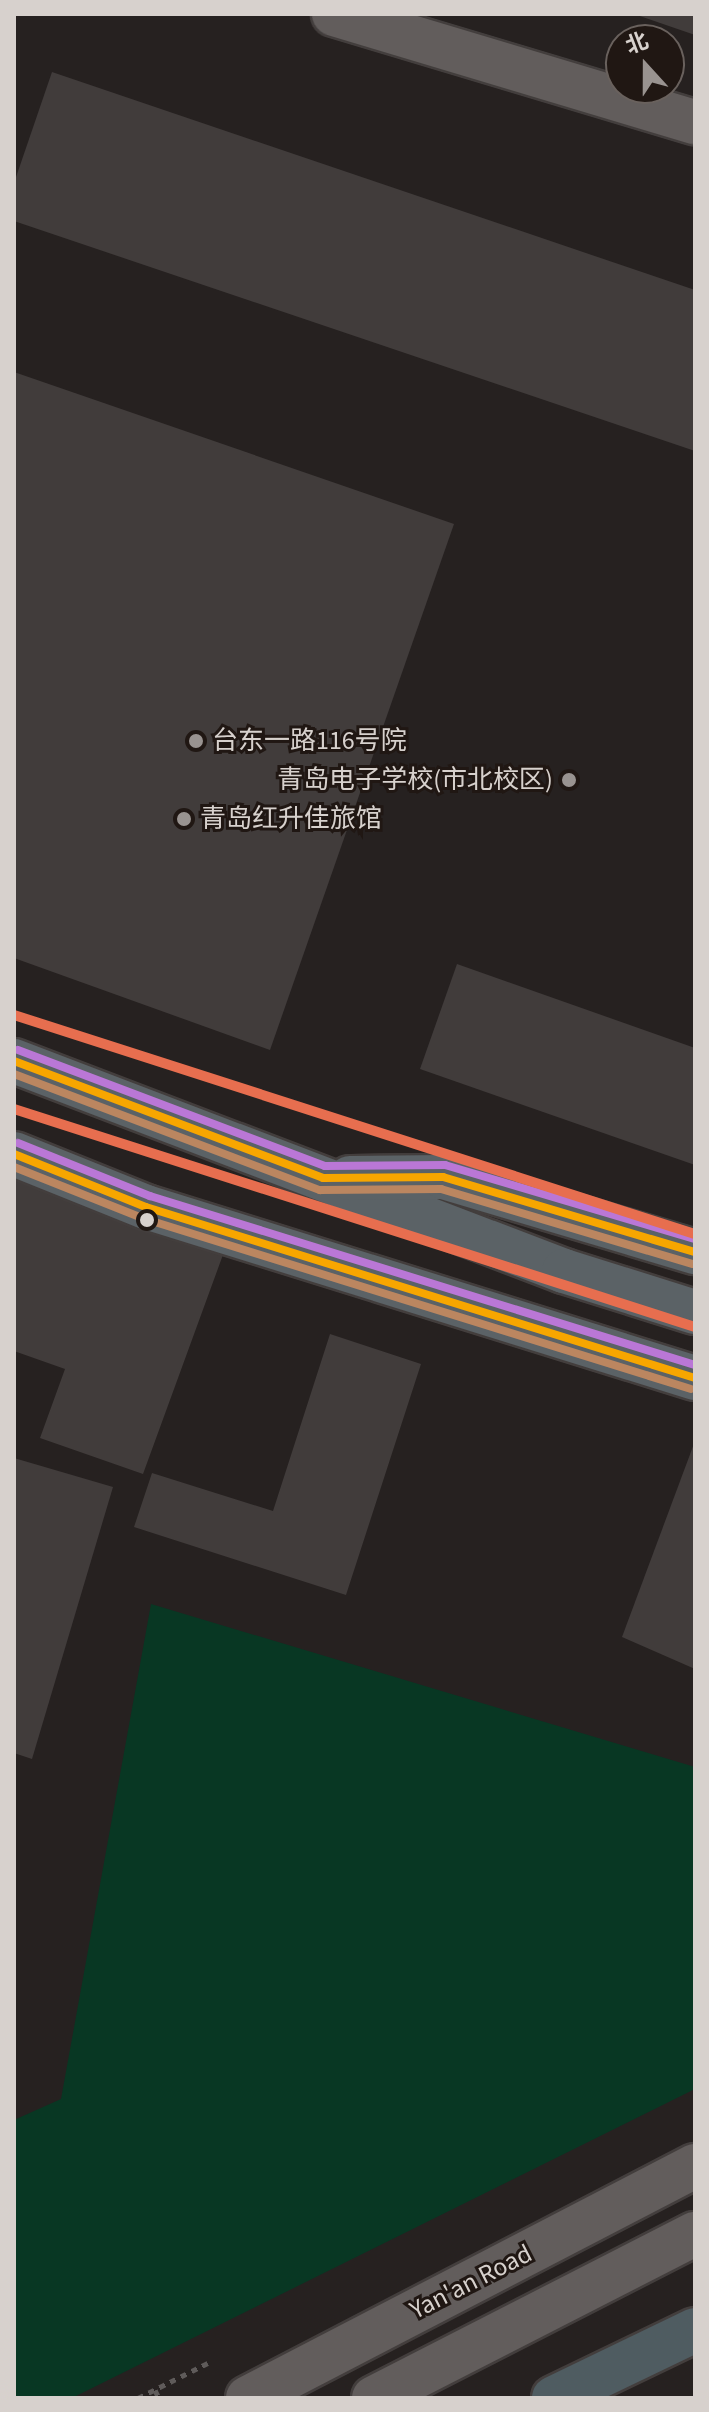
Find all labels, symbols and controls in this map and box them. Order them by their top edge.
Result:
north arrow [605,24,685,104]
text: 北 [621,25,653,62]
place label: 台东一路116号院 [212,725,407,757]
marker: 台东一路116号院 [187,732,205,750]
place label: 青岛电子学校(市北校区) [277,764,553,796]
marker: 青岛电子学校(市北校区) [560,771,578,789]
place label: 青岛红升佳旅馆 [200,803,382,835]
marker: 青岛红升佳旅馆 [175,810,193,828]
unlabelled marker [139,1212,155,1228]
street label: Yan'an Road [405,2238,537,2326]

